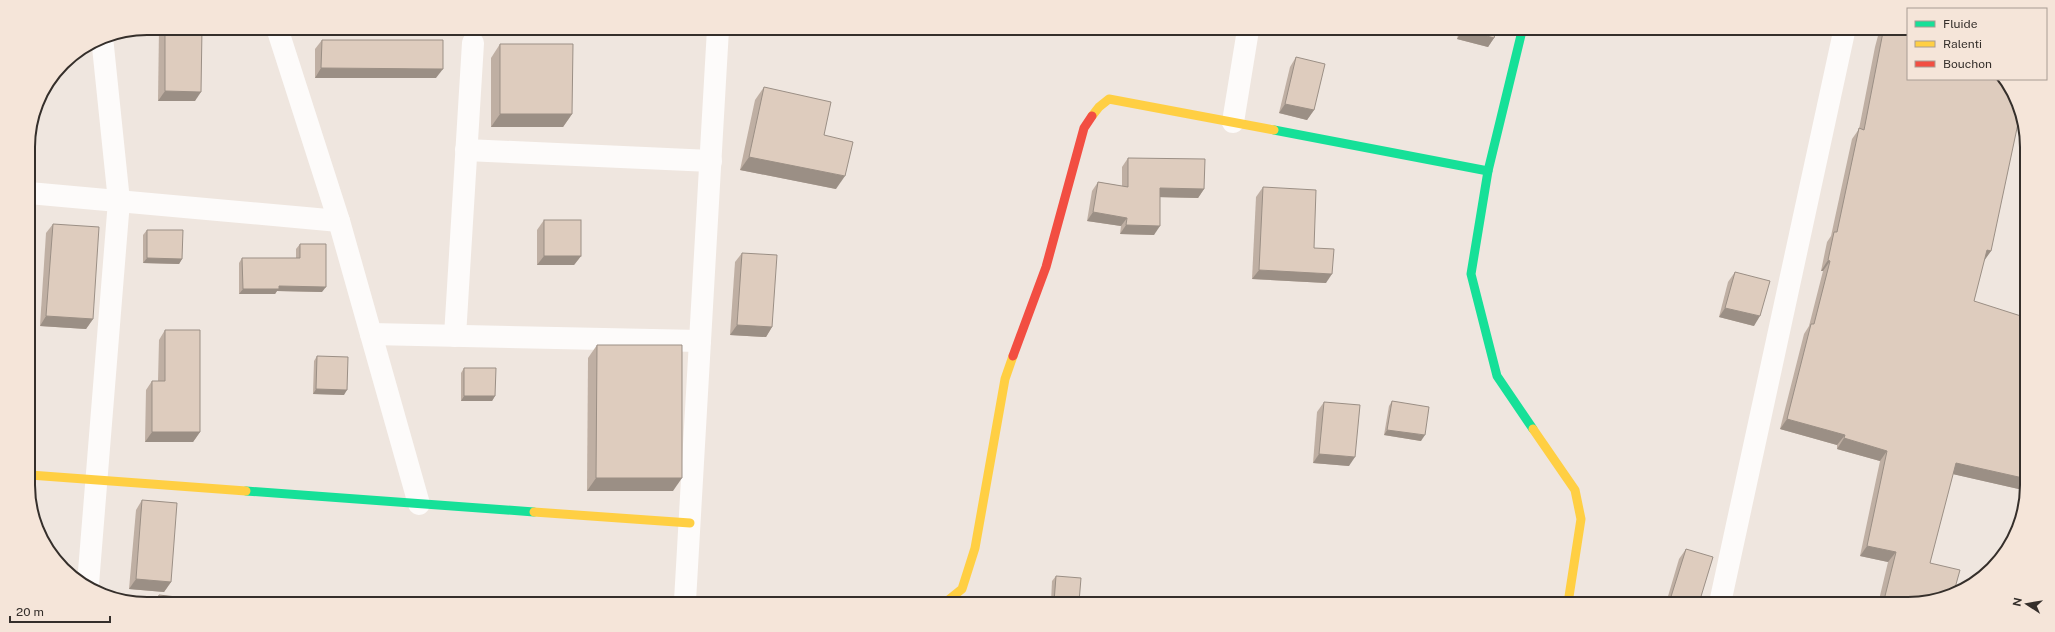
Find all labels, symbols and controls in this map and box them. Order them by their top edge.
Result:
legend [1907,8,2047,80]
text: Fluide [1943,17,1978,31]
text: Ralenti [1943,37,1982,51]
text: Bouchon [1943,57,1992,71]
north arrow [2007,584,2047,624]
text: N [2010,596,2024,607]
scale bar [10,598,110,624]
text: 20 m [16,605,44,619]

